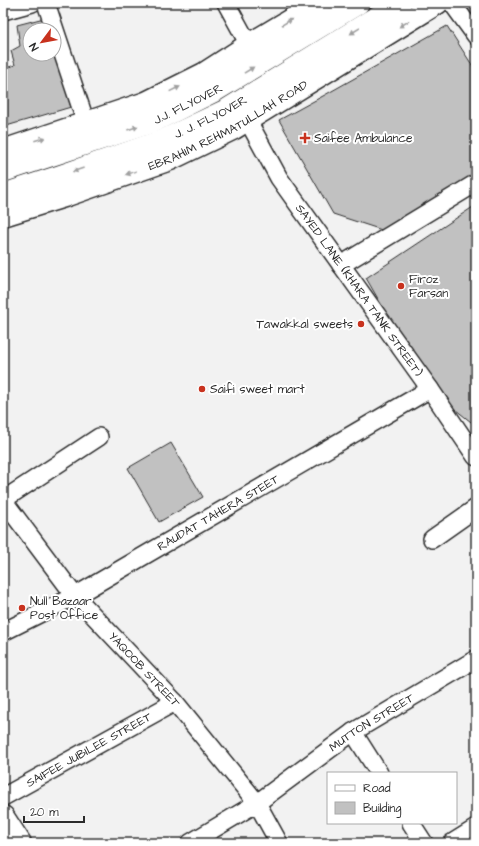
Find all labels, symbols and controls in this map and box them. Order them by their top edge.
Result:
one-way arrow [281,19,293,26]
one-way arrow [398,20,410,27]
north arrow [22,22,62,62]
one-way arrow [349,27,361,34]
text: N [26,40,42,54]
one-way arrow [243,66,255,73]
street label: EBRAHIM REHMATULLAH ROAD [146,76,311,175]
street label: J.J. FLYOVER [151,80,226,129]
one-way arrow [169,86,181,92]
street label: J. J. FLYOVER [171,91,250,143]
one-way arrow [127,124,139,130]
place label: Saifee Ambulance [314,130,413,147]
marker: Saifee Ambulance [299,132,311,144]
one-way arrow [34,136,46,142]
one-way arrow [71,168,83,174]
one-way arrow [125,170,137,176]
street label: SAYED LANE (KHARA TANK STREET) [291,201,426,380]
place label: Firoz Farsan [409,271,448,302]
marker: Firoz Farsan [396,281,406,291]
place label: Tawakkal sweets [256,316,353,333]
marker: Tawakkal sweets [356,319,366,329]
place label: Saifi sweet mart [210,381,305,398]
marker: Saifi sweet mart [197,384,207,394]
street label: RAUDAT TAHERA STEET [154,471,283,555]
place label: Null Bazaar Post Office [30,593,99,624]
marker: Null Bazaar Post Office [17,603,27,613]
street label: YAQOOB STREET [104,628,184,711]
street label: MUTTON STREET [326,689,418,756]
street label: SAIFEE JUBILEE STREET [23,708,155,792]
legend [327,772,457,824]
text: Road [363,780,391,797]
scale bar [24,798,84,824]
text: Building [363,800,401,818]
text: 20 m [30,804,59,821]

